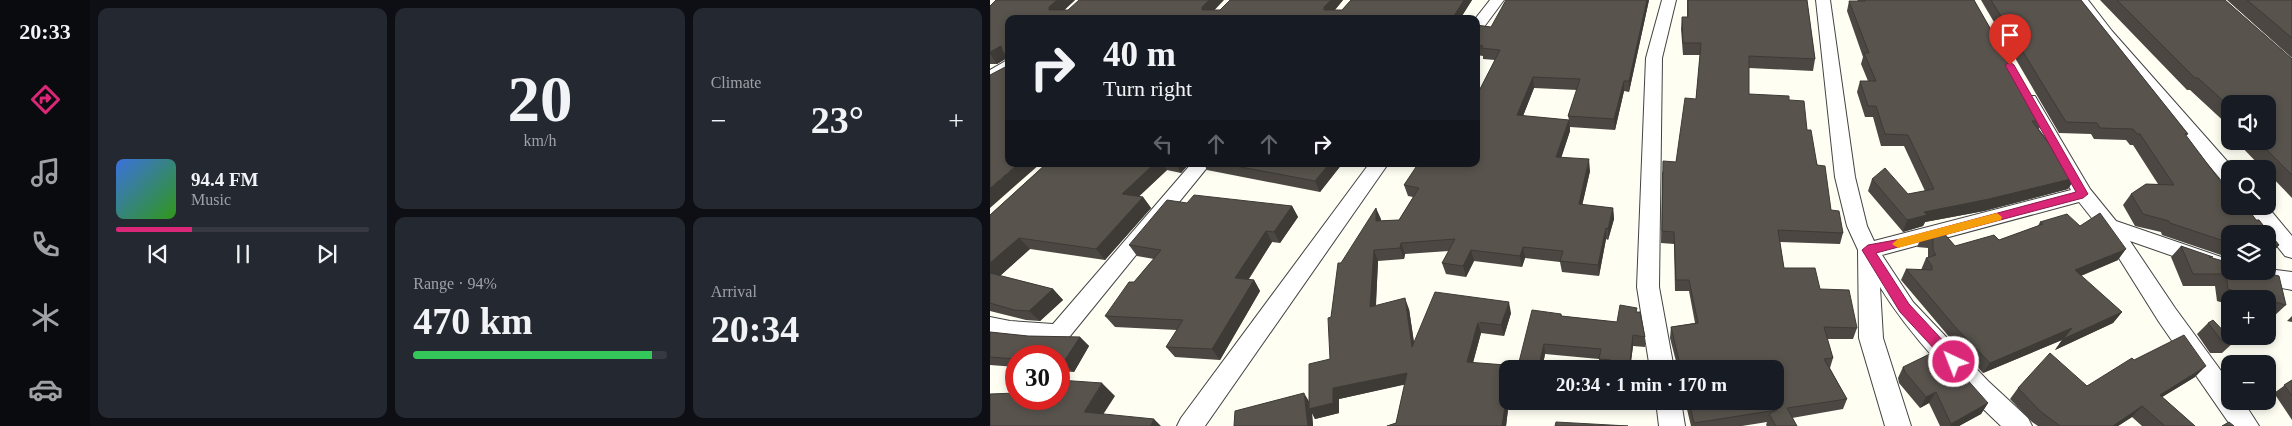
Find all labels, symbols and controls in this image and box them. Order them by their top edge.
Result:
pin [1989,14,2031,65]
text: 20:33 [19,19,71,44]
icon: arrive [1996,21,2024,49]
icon: right [1020,35,1085,100]
text: 40 m [1103,35,1176,74]
text: 20 [507,63,572,135]
text: Climate [711,74,761,91]
text: Turn right [1103,76,1192,101]
icon: directions [28,82,63,117]
map controls [2221,95,2276,410]
button: sound [2221,95,2276,150]
text: 23° [811,99,864,141]
text: − [711,105,726,136]
text: + [948,105,964,136]
icon: left [1149,130,1177,158]
icon: ahead [1202,130,1230,158]
icon: ahead [1255,130,1283,158]
icon: right [1308,130,1336,158]
text: km/h [524,132,556,149]
icon: music [28,155,63,190]
button: search [2221,160,2276,215]
text: 94.4 FM [191,169,259,190]
text: Music [191,191,231,208]
button: layers [2221,225,2276,280]
icon: phone [28,227,63,262]
icon: previous [144,240,172,268]
icon: pause [229,240,257,268]
icon: next [313,240,341,268]
text: Range · 94% [413,275,497,292]
text: Arrival [711,283,757,300]
button: + [2221,290,2276,345]
icon: climate [28,300,63,335]
text: 470 km [413,300,533,342]
text: 20:34 [711,308,799,350]
position arrow [1927,335,1979,387]
speed limit sign: 30 [1005,345,1070,410]
button: − [2221,355,2276,410]
icon: car [28,372,63,407]
text: 20:34 · 1 min · 170 m [1556,374,1727,395]

